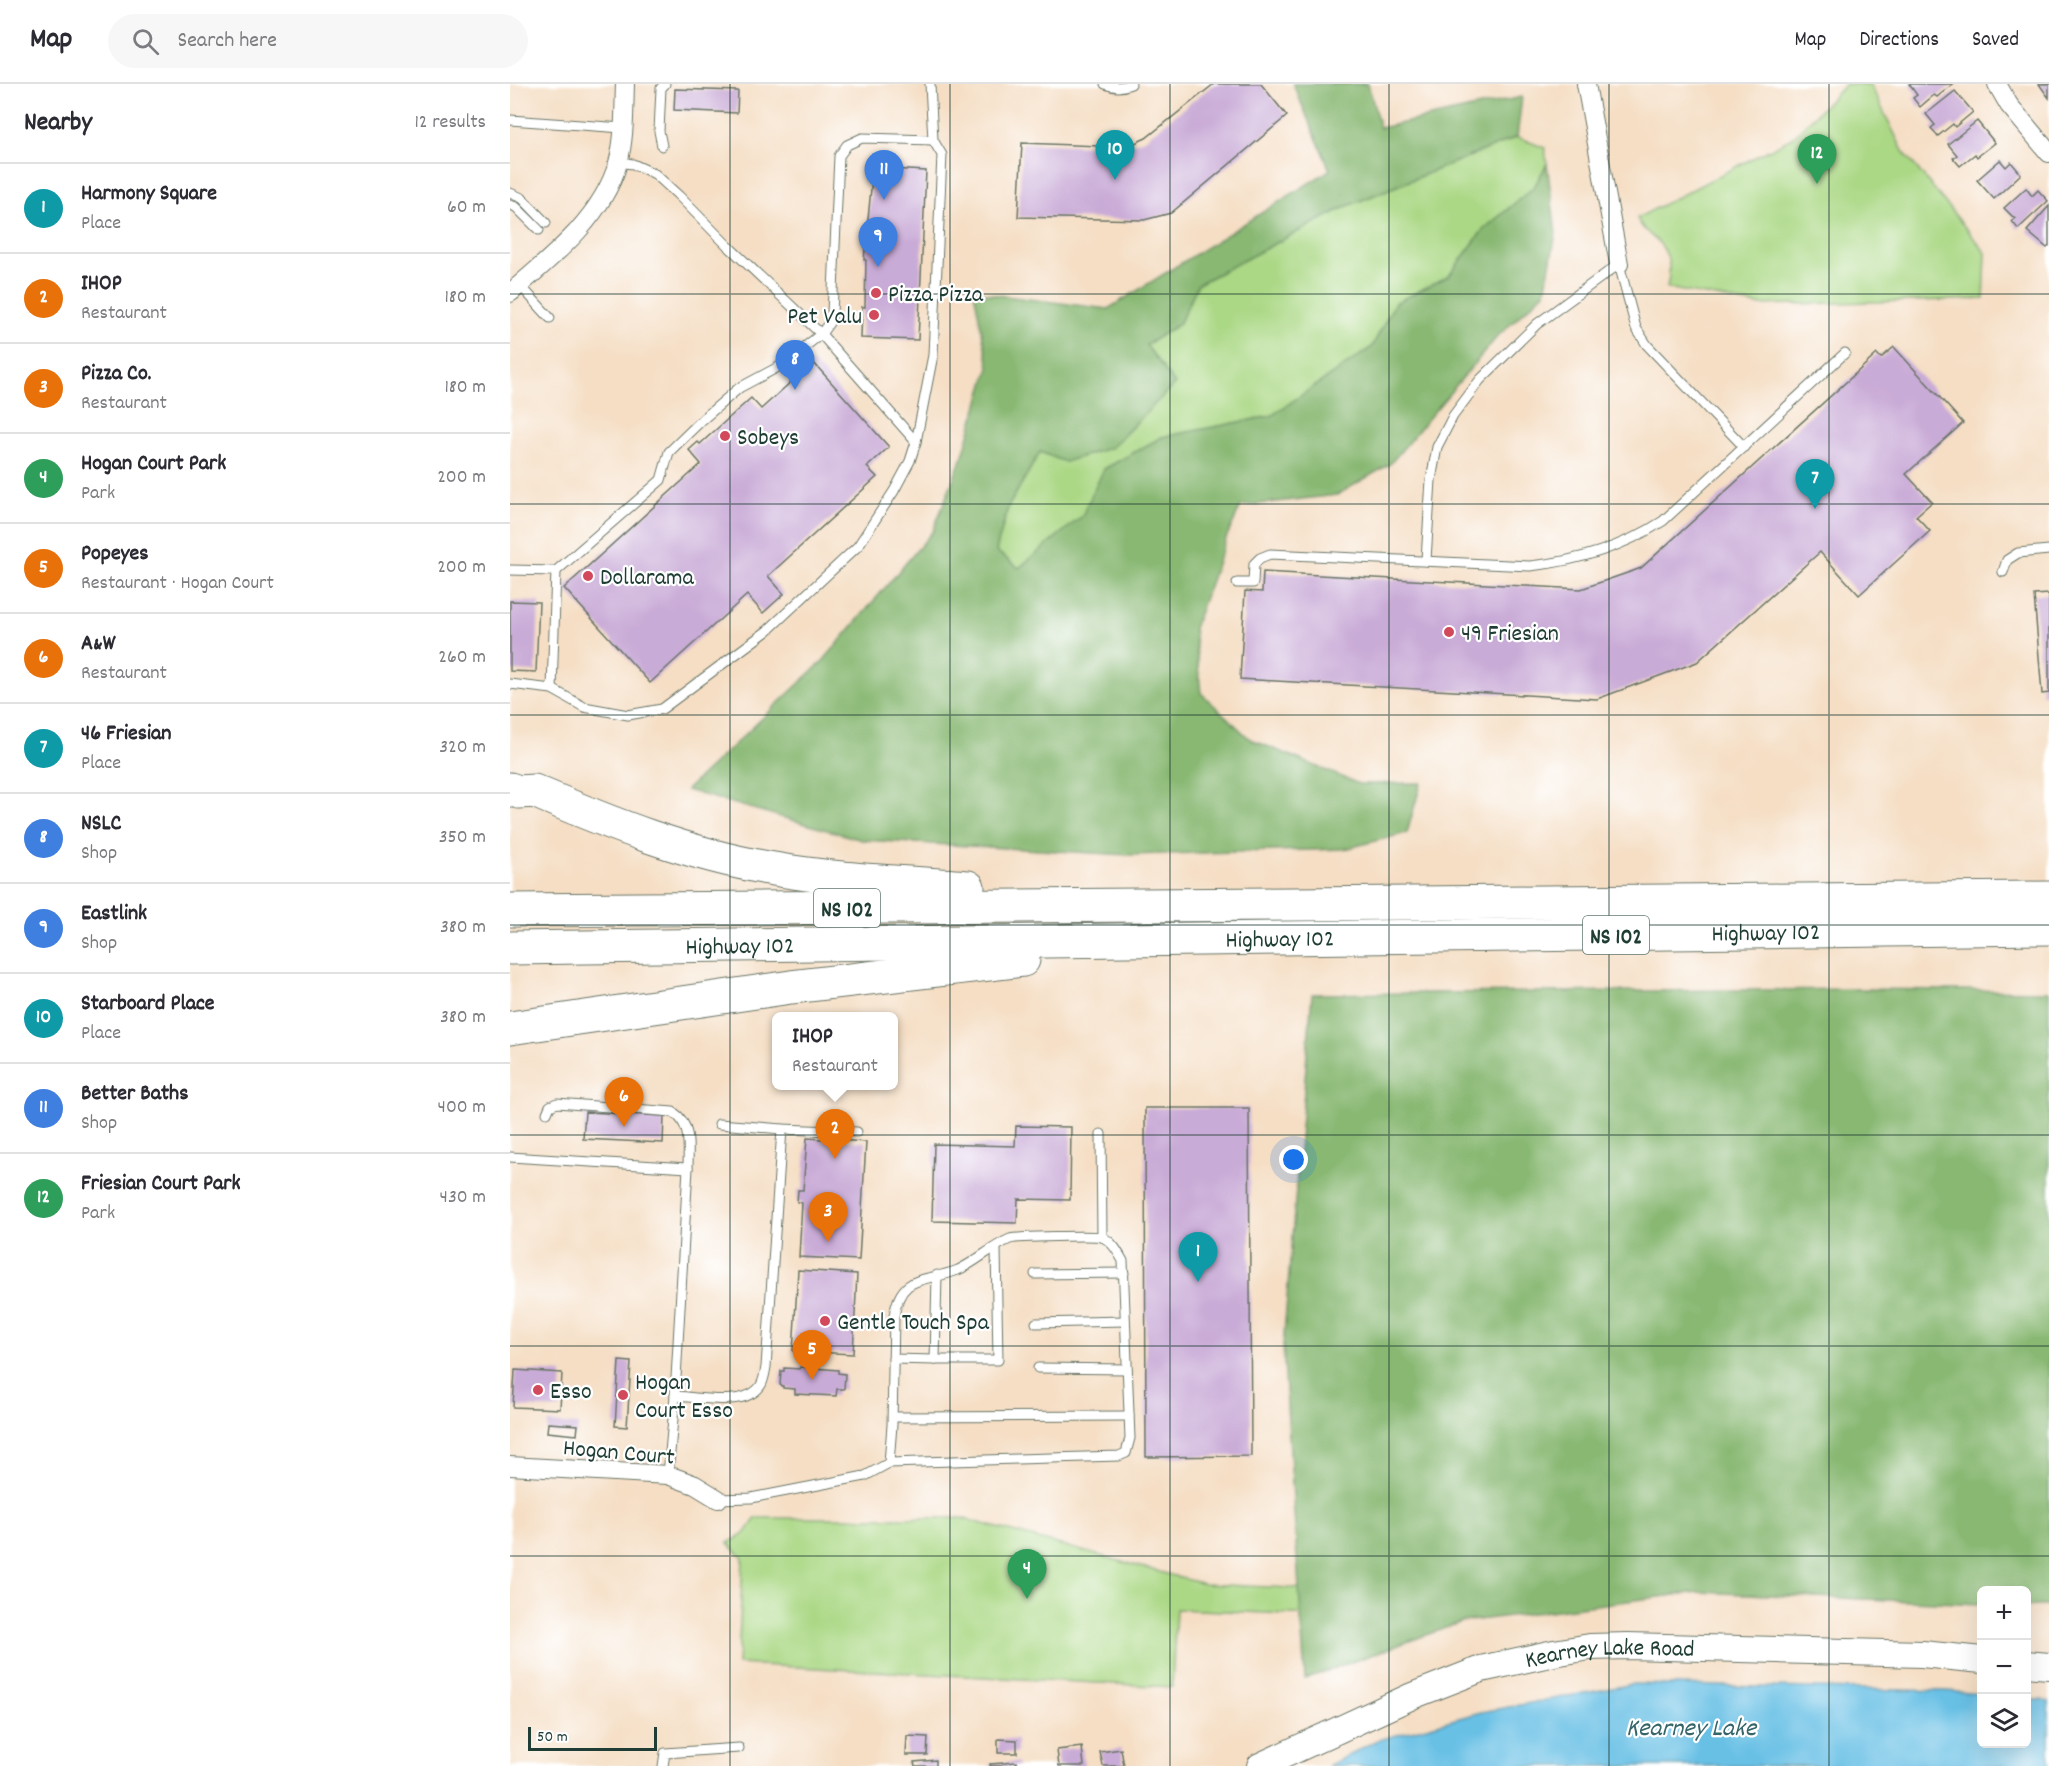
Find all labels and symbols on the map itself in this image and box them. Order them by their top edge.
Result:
pin: 10 [1096,130,1134,180]
pin: 12 [1798,135,1836,184]
pin: 11 [864,150,904,200]
pin: 9 [858,218,898,267]
place label: Pizza Pizza [888,279,984,313]
marker: Pizza Pizza [869,286,883,300]
place label: Pet Valu [787,301,862,335]
marker: Pet Valu [867,308,881,322]
pin: 8 [776,340,814,390]
place label: Sobeys [737,422,799,456]
marker: Sobeys [718,429,732,443]
pin: 7 [1796,460,1834,509]
place label: Dollarama [600,562,694,596]
marker: Dollarama [581,569,595,583]
place label: 49 Friesian [1461,618,1559,652]
marker: 49 Friesian [1442,625,1456,639]
road number: NS 102 [814,889,880,927]
road number: NS 102 [1583,916,1649,954]
street label: Highway 102 [1711,917,1821,952]
street label: Highway 102 [1225,923,1335,959]
street label: Highway 102 [685,930,795,966]
pin: 6 [604,1078,644,1127]
pin: 2 [816,1110,854,1159]
your location [1279,1145,1308,1174]
pin: 3 [808,1192,848,1242]
pin: 1 [1178,1232,1218,1282]
place label: Gentle Touch Spa [837,1307,990,1341]
marker: Gentle Touch Spa [818,1314,832,1328]
pin: 5 [792,1330,832,1380]
place label: Hogan Court Esso [635,1367,733,1429]
place label: Esso [550,1376,592,1410]
marker: Esso [531,1383,545,1397]
marker: Hogan Court Esso [616,1388,630,1402]
street label: Hogan Court [561,1432,676,1476]
pin: 4 [1008,1550,1046,1599]
street label: Kearney Lake Road [1522,1632,1695,1679]
water label: Kearney Lake [1626,1711,1758,1748]
scale bar [528,1724,657,1752]

